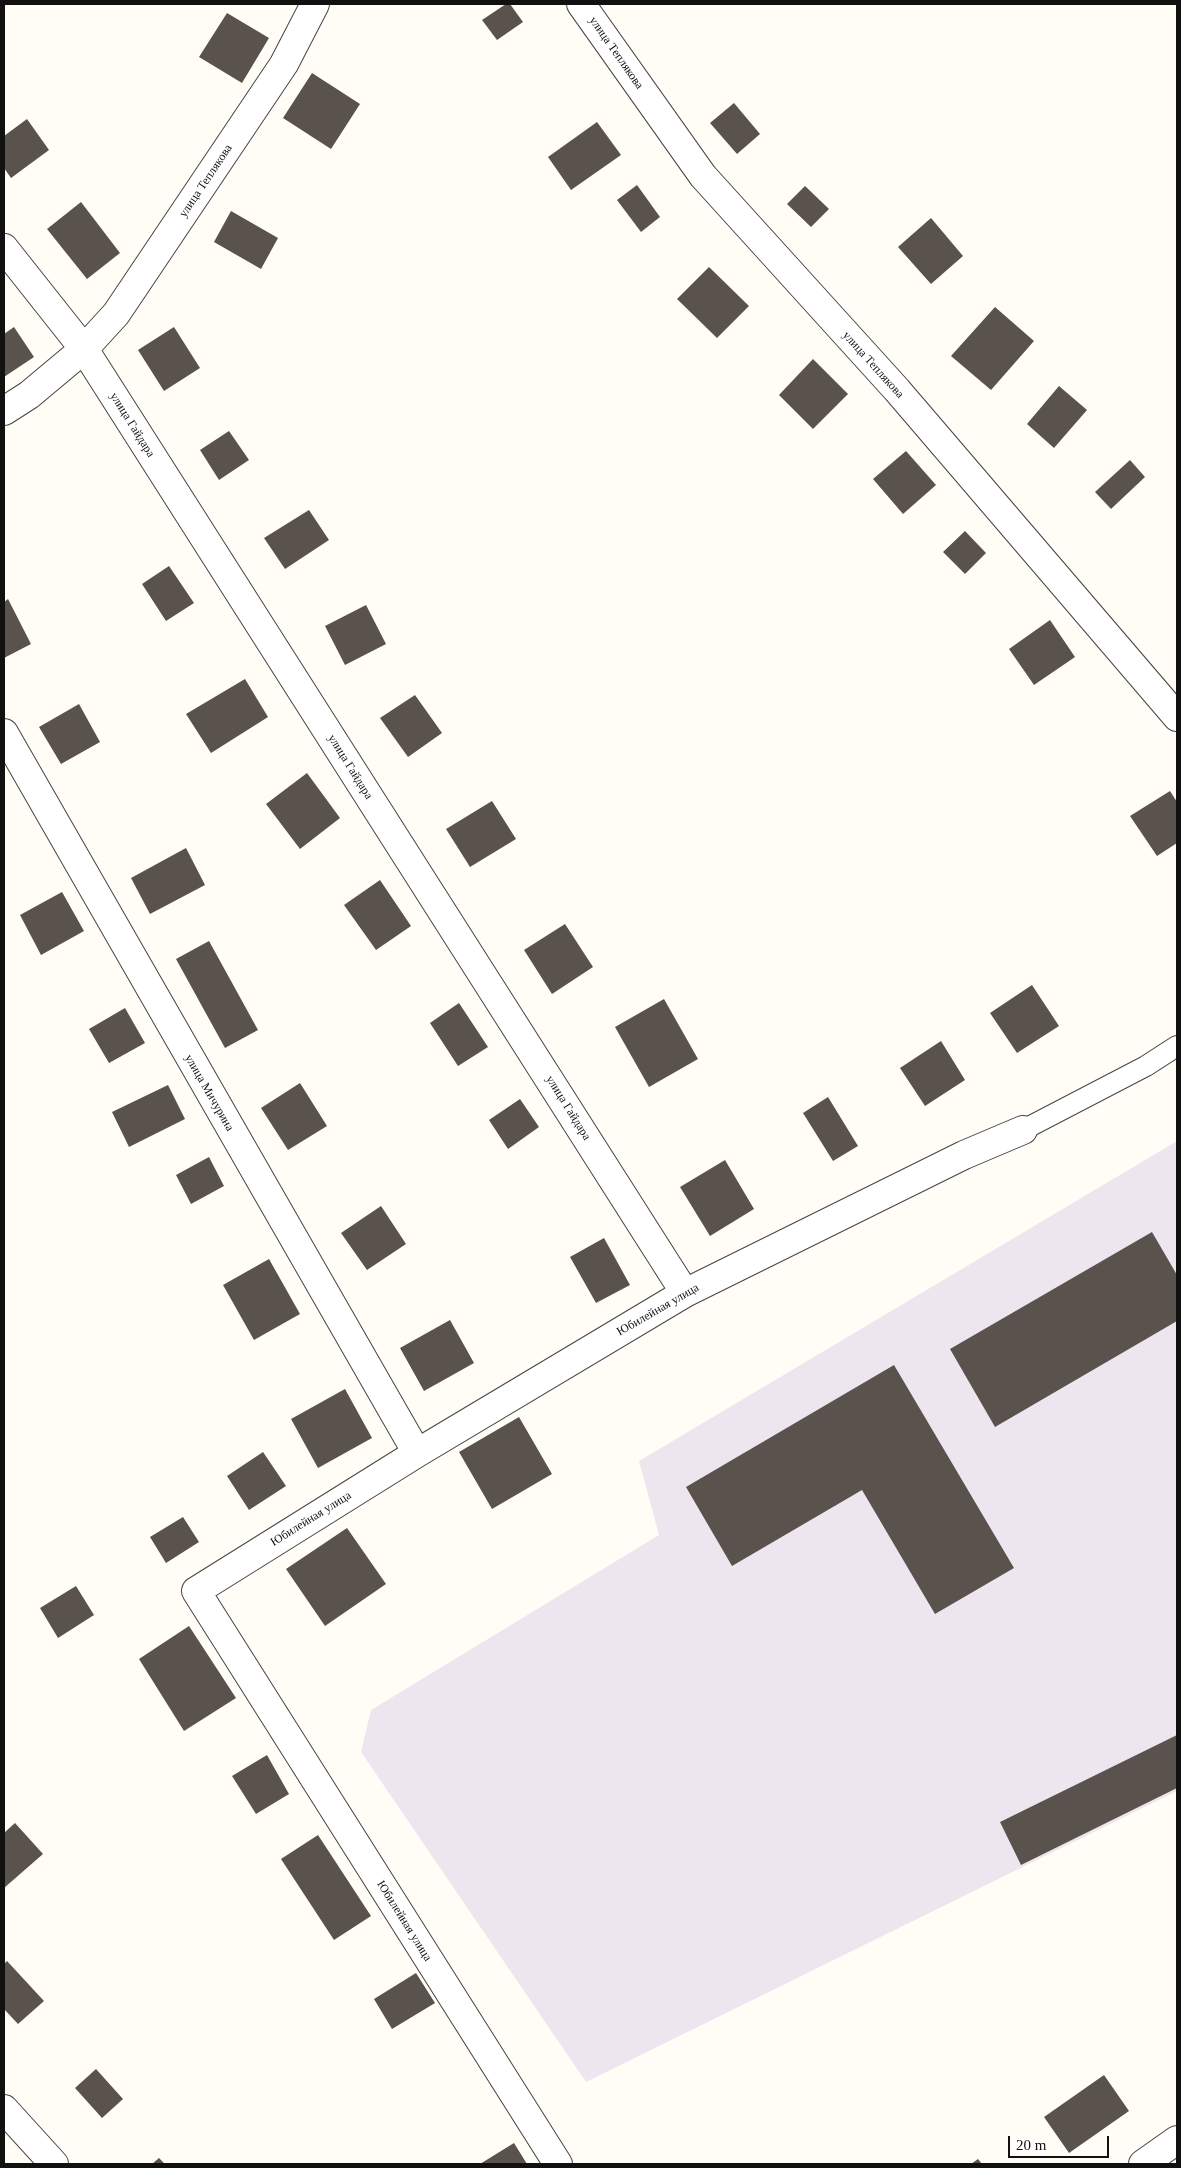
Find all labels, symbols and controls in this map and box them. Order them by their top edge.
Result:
street label: улица Теплякова [586,14,646,92]
street label: улица Теплякова [176,142,236,220]
street label: улица Теплякова [839,329,907,401]
street label: улица Гайдара [106,390,158,460]
street label: улица Гайдара [324,732,376,802]
street label: улица Мичурина [181,1052,237,1134]
street label: улица Гайдара [542,1073,594,1143]
street label: Юбилейная улица [614,1281,702,1339]
street label: Юбилейная улица [268,1488,354,1550]
street label: Юбилейная улица [373,1878,435,1964]
scale bar [1011,2126,1112,2158]
text: 20 m [1016,2137,1046,2153]

